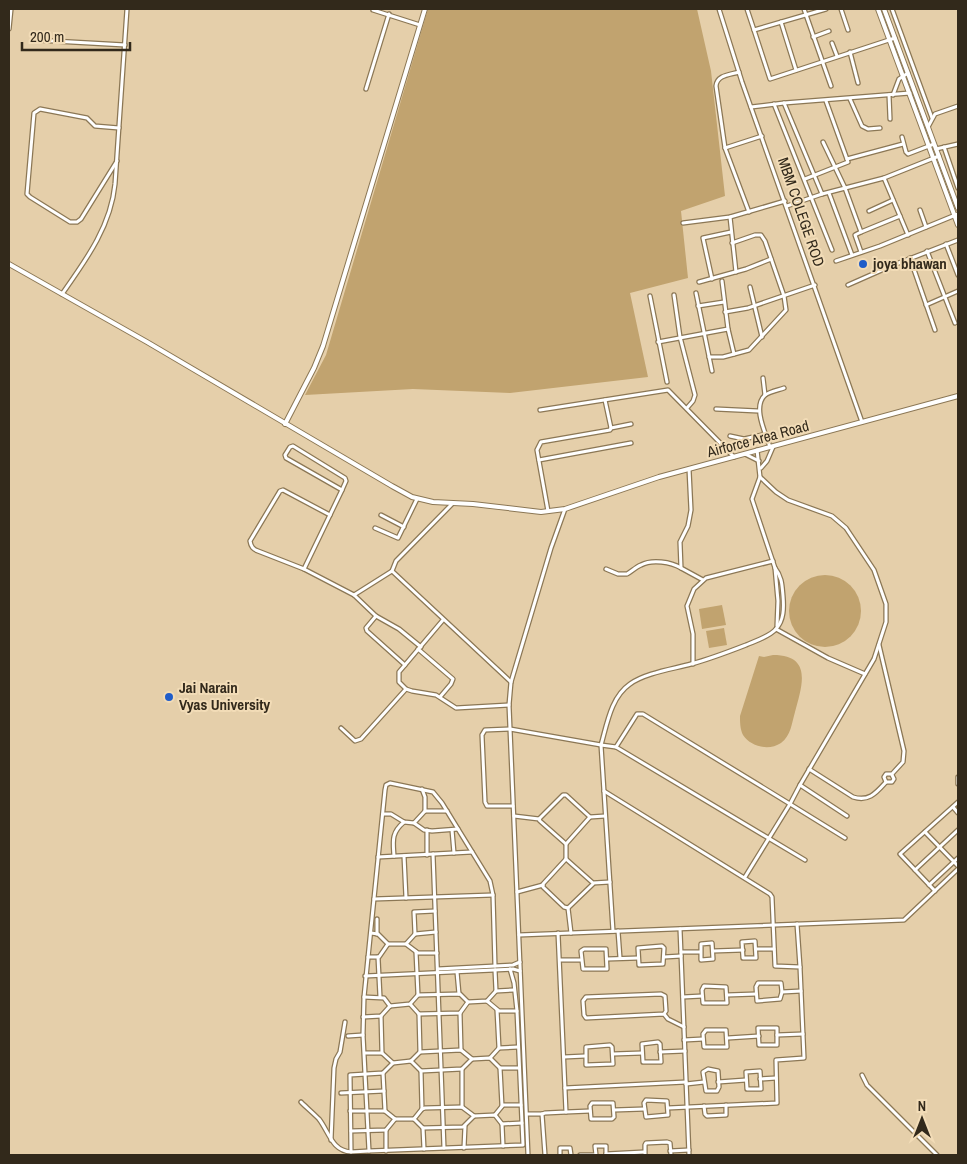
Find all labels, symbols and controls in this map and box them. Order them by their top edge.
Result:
scale bar [22,20,130,52]
text: 200 m [30,26,64,47]
street label: MBM COLEGE ROD [773,154,830,269]
place label: joya bhawan [872,253,947,274]
marker: joya bhawan [857,258,869,270]
street label: Airforce Area Road [704,415,811,462]
place label: Jai Narain Vyas University [179,677,270,715]
marker: Jai Narain Vyas University [163,691,175,703]
north arrow [897,1094,947,1144]
text: N [918,1097,926,1115]

